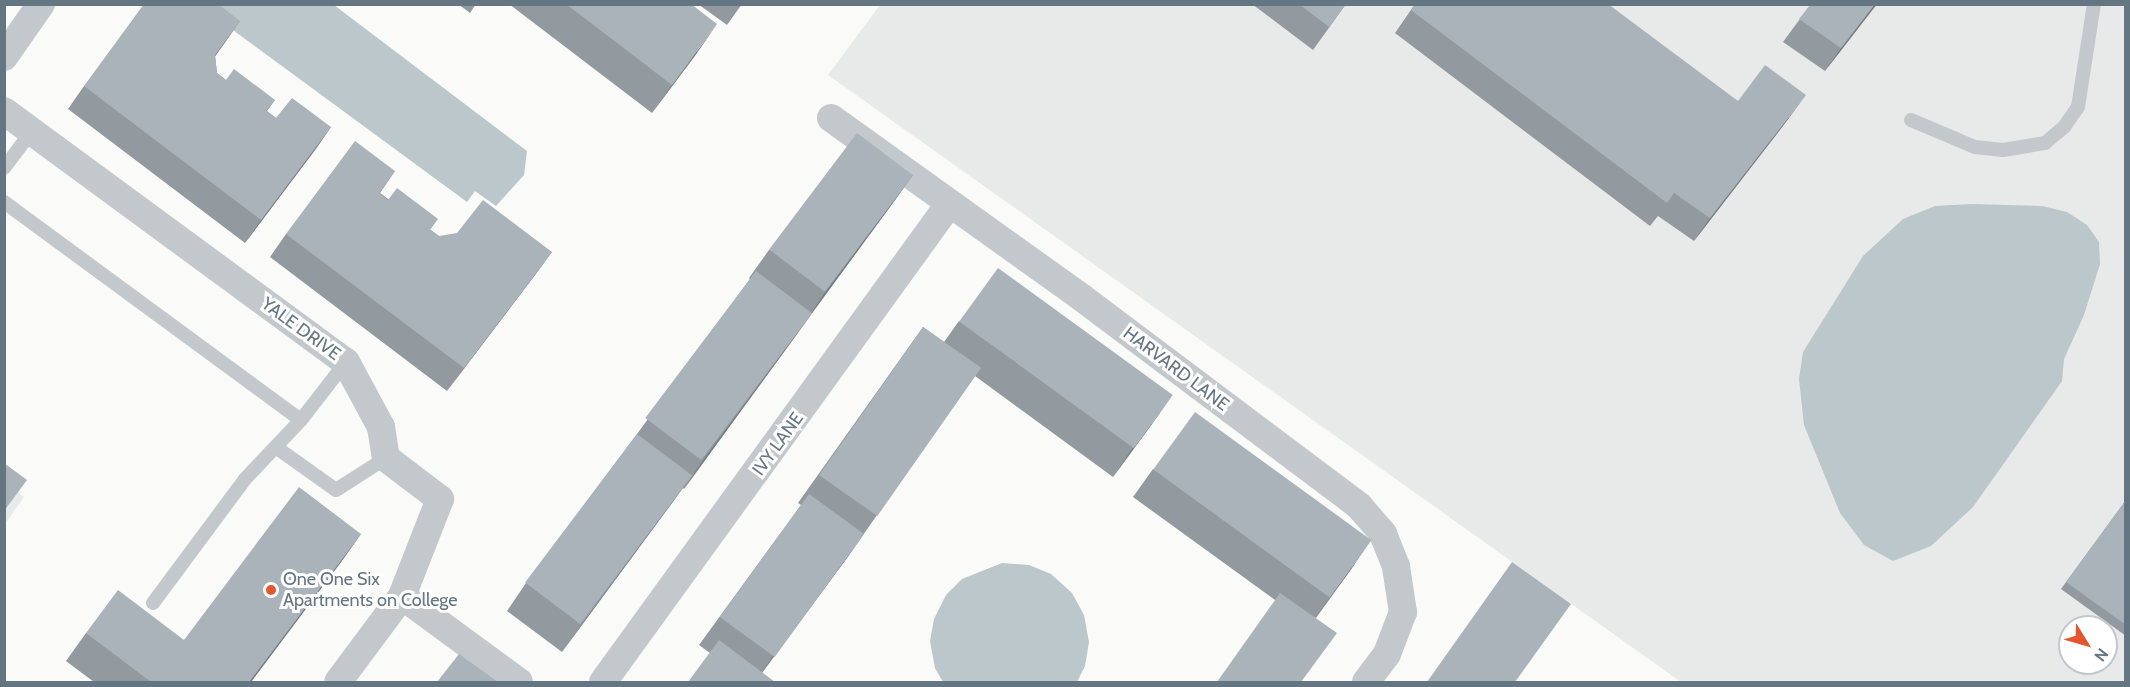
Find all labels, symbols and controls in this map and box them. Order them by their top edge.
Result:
street label: YALE DRIVE [257,293,345,365]
street label: HARVARD LANE [1119,322,1233,416]
street label: IVY LANE [748,408,808,480]
place label: One One Six Apartments on College [283,569,458,612]
marker: One One Six Apartments on College [264,583,278,597]
north arrow [2058,615,2118,675]
text: N [2090,645,2112,665]

